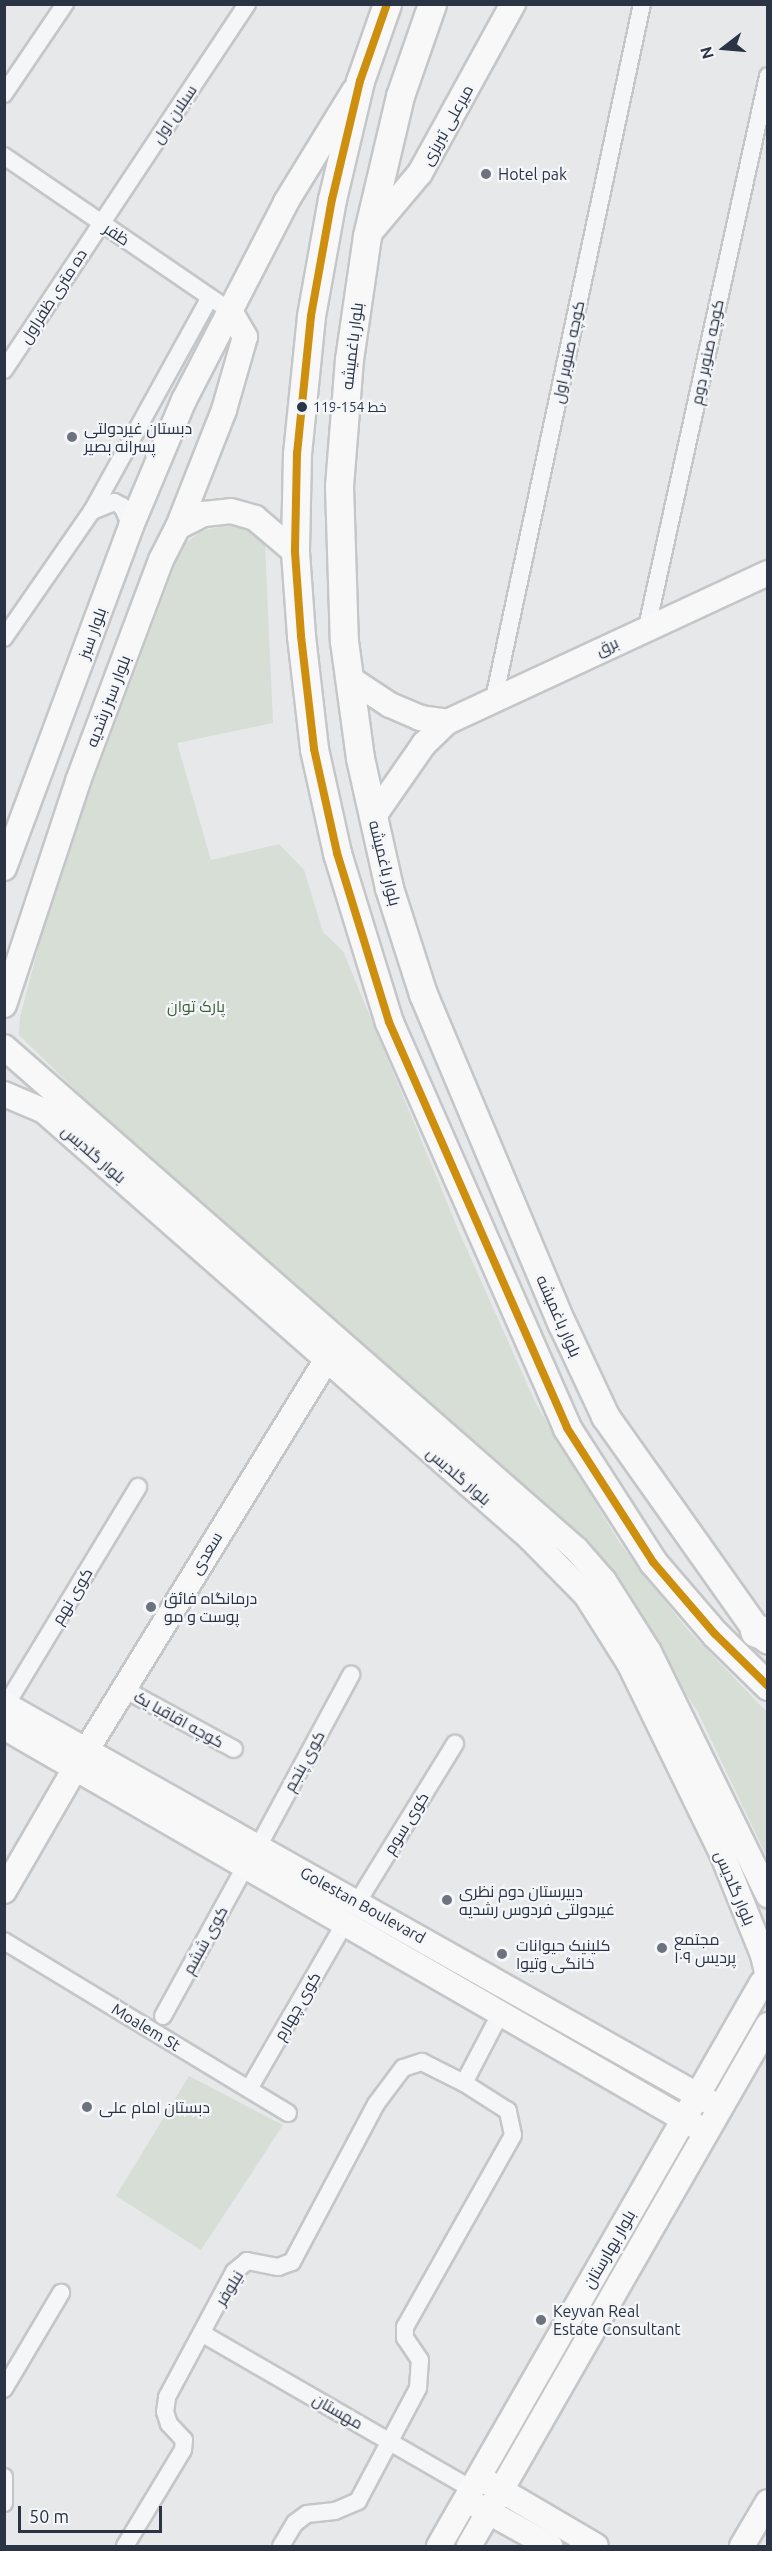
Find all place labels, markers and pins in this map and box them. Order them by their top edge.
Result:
place label: Hotel pak [498,164,567,184]
marker: Hotel pak [479,167,493,181]
place label: خط 154-119 [313,399,387,415]
marker: خط 154-119 [296,401,308,413]
place label: دبستان غیردولتی پسرانه بصیر [84,418,192,456]
marker: دبستان غیردولتی پسرانه بصیر [65,430,79,444]
place label: درمانگاه فائق پوست و مو [164,1588,257,1626]
marker: درمانگاه فائق پوست و مو [142,1598,160,1616]
place label: دبیرستان دوم نظری غیردولتی فردوس رشدیه [459,1881,615,1919]
marker: دبیرستان دوم نظری غیردولتی فردوس رشدیه [440,1893,454,1907]
place label: مجتمع پردیس ۱۰۹ [674,1929,736,1967]
place label: کلینیک حیوانات خانگی وتیوا [516,1935,611,1973]
marker: مجتمع پردیس ۱۰۹ [655,1941,669,1955]
marker: کلینیک حیوانات خانگی وتیوا [493,1945,511,1963]
place label: دبستان امام علی [99,2097,210,2117]
marker: دبستان امام علی [80,2100,94,2114]
place label: Keyvan Real Estate Consultant [553,2301,681,2339]
marker: Keyvan Real Estate Consultant [534,2313,548,2327]

